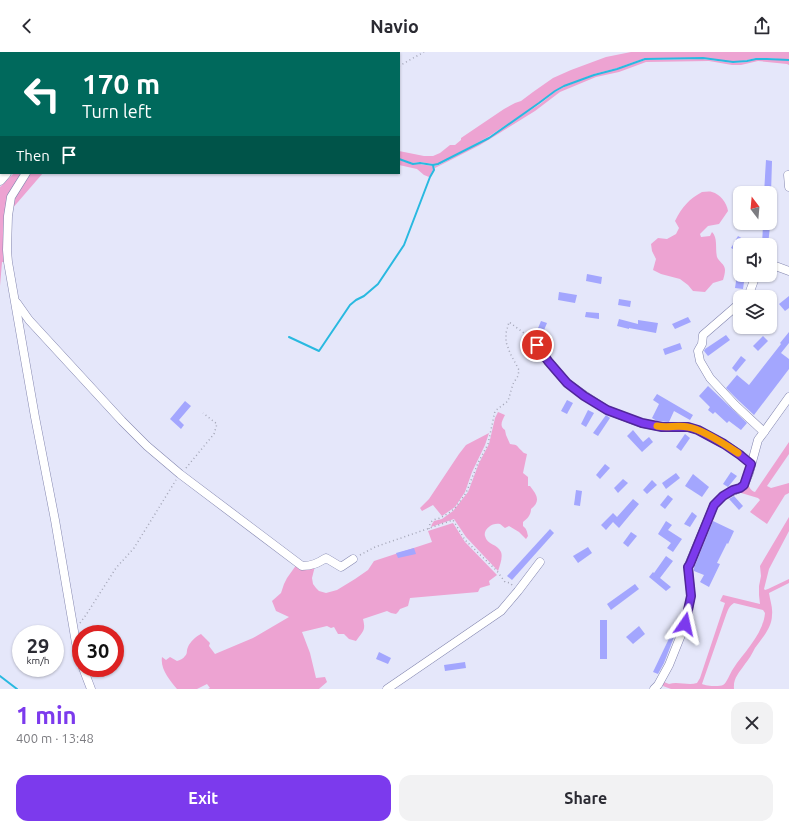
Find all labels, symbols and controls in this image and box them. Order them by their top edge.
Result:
icon: back [16,15,38,37]
icon: share [751,15,773,37]
text: Navio [370,16,419,36]
icon: left [16,68,68,120]
text: 170 m [82,68,160,99]
text: Turn left [82,101,152,121]
icon: arrive [58,144,80,166]
text: Then [16,147,50,164]
north arrow [733,186,777,230]
map controls [733,186,777,334]
button: sound [733,238,777,282]
button: layers [733,290,777,334]
pin [520,328,554,362]
icon: arrive [526,334,548,356]
position arrow [664,603,706,645]
speed limit sign: 30 [72,625,124,677]
text: 29 [27,634,49,657]
text: km/h [26,655,50,666]
text: 1 min [16,702,77,729]
button: close [731,702,773,744]
text: 400 m · 13:48 [16,731,94,745]
button: Exit [16,775,391,821]
button: Share [399,775,773,821]

